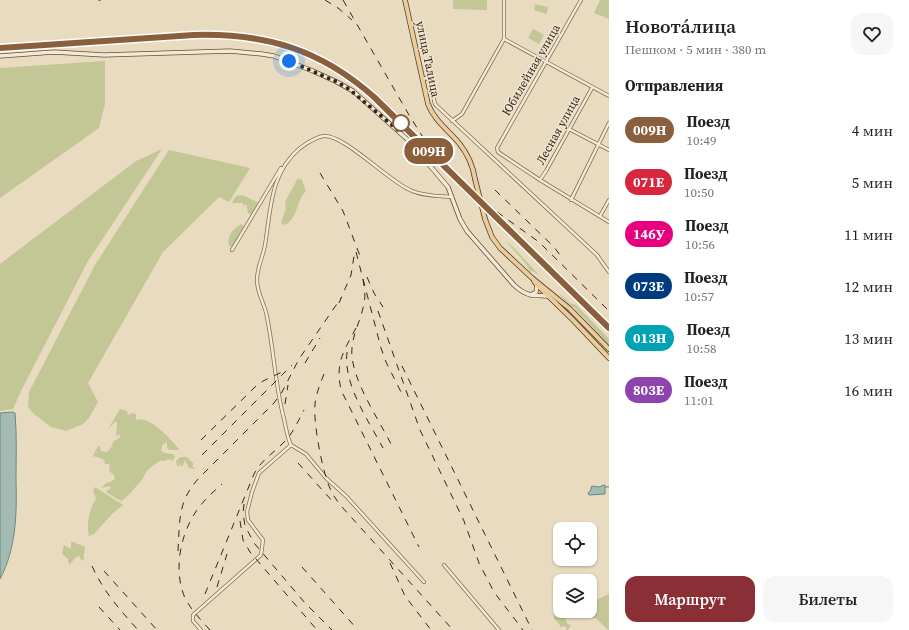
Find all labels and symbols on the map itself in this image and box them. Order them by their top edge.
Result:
street label: улица Талица [412,19,444,99]
street label: Юбилейная улица [498,20,564,119]
your location [279,51,299,71]
street label: Лесная улица [532,92,584,167]
unlabelled marker [392,114,410,132]
line badge: 009Н [401,138,457,164]

